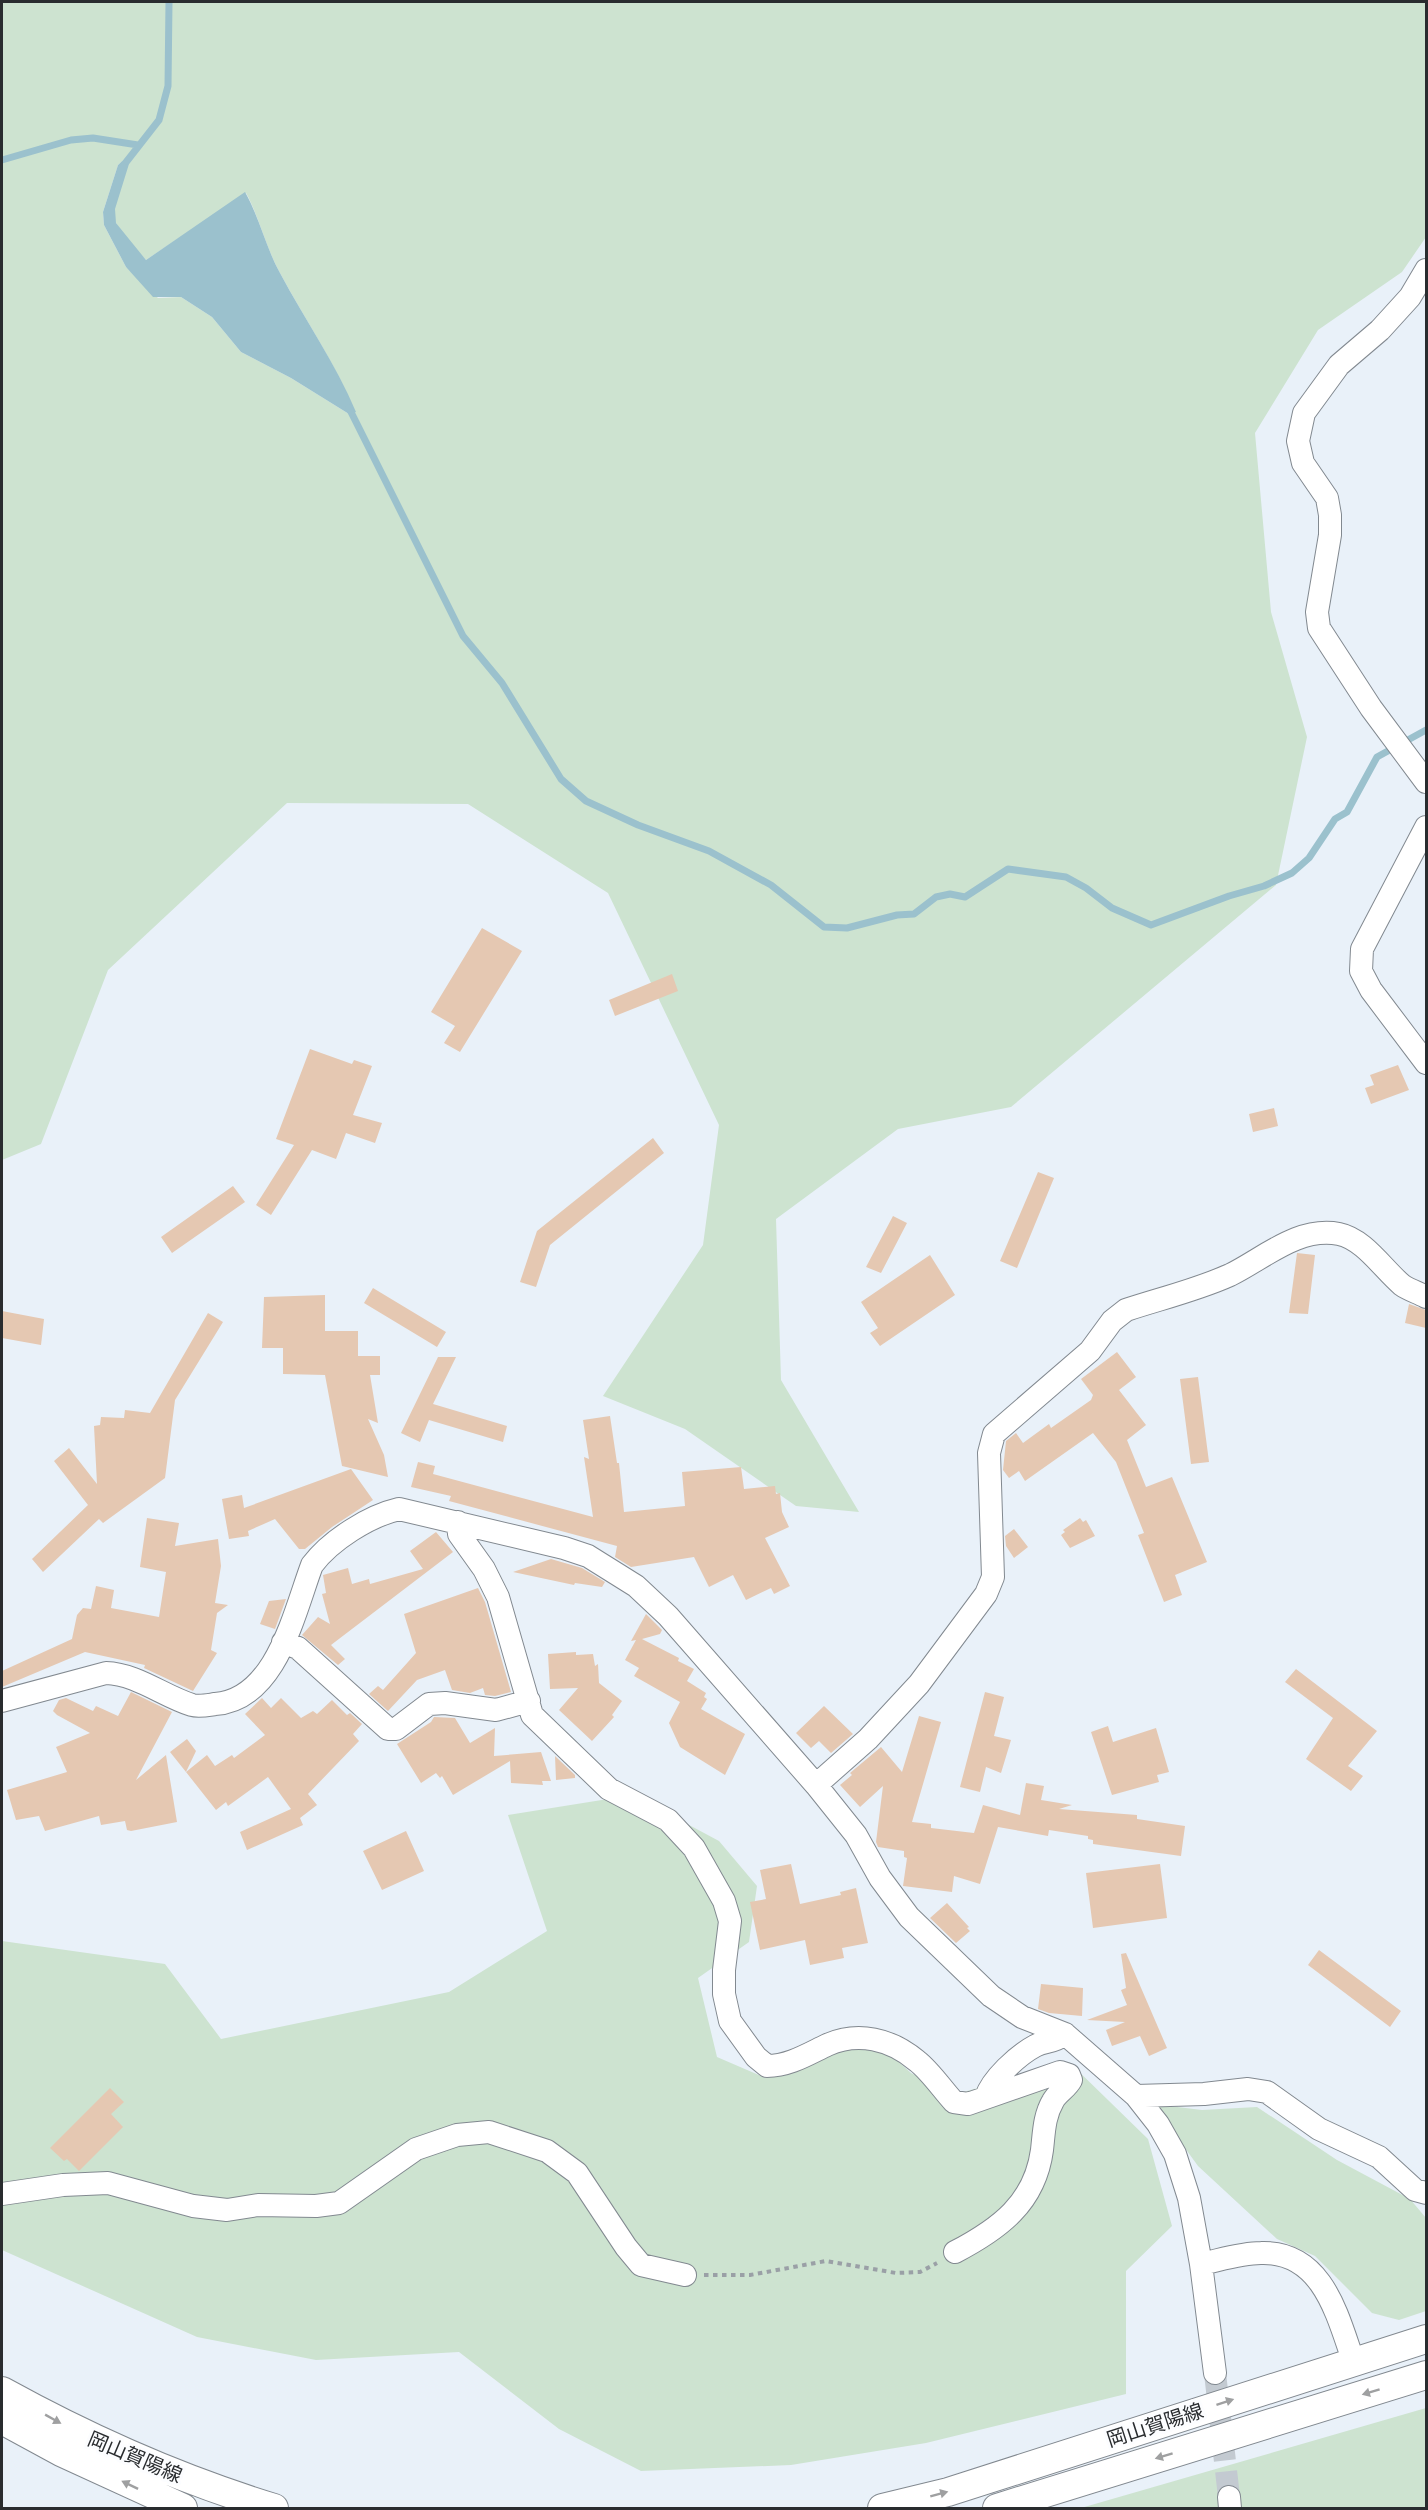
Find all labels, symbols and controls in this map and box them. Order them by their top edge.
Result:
one-way arrow [1362,2388,1380,2397]
one-way arrow [1216,2397,1234,2406]
street label: 岡山賀陽線 [1104,2398,1206,2452]
one-way arrow [45,2414,61,2425]
street label: 岡山賀陽線 [84,2426,186,2488]
one-way arrow [1155,2452,1173,2462]
one-way arrow [121,2480,138,2490]
one-way arrow [930,2489,948,2498]

